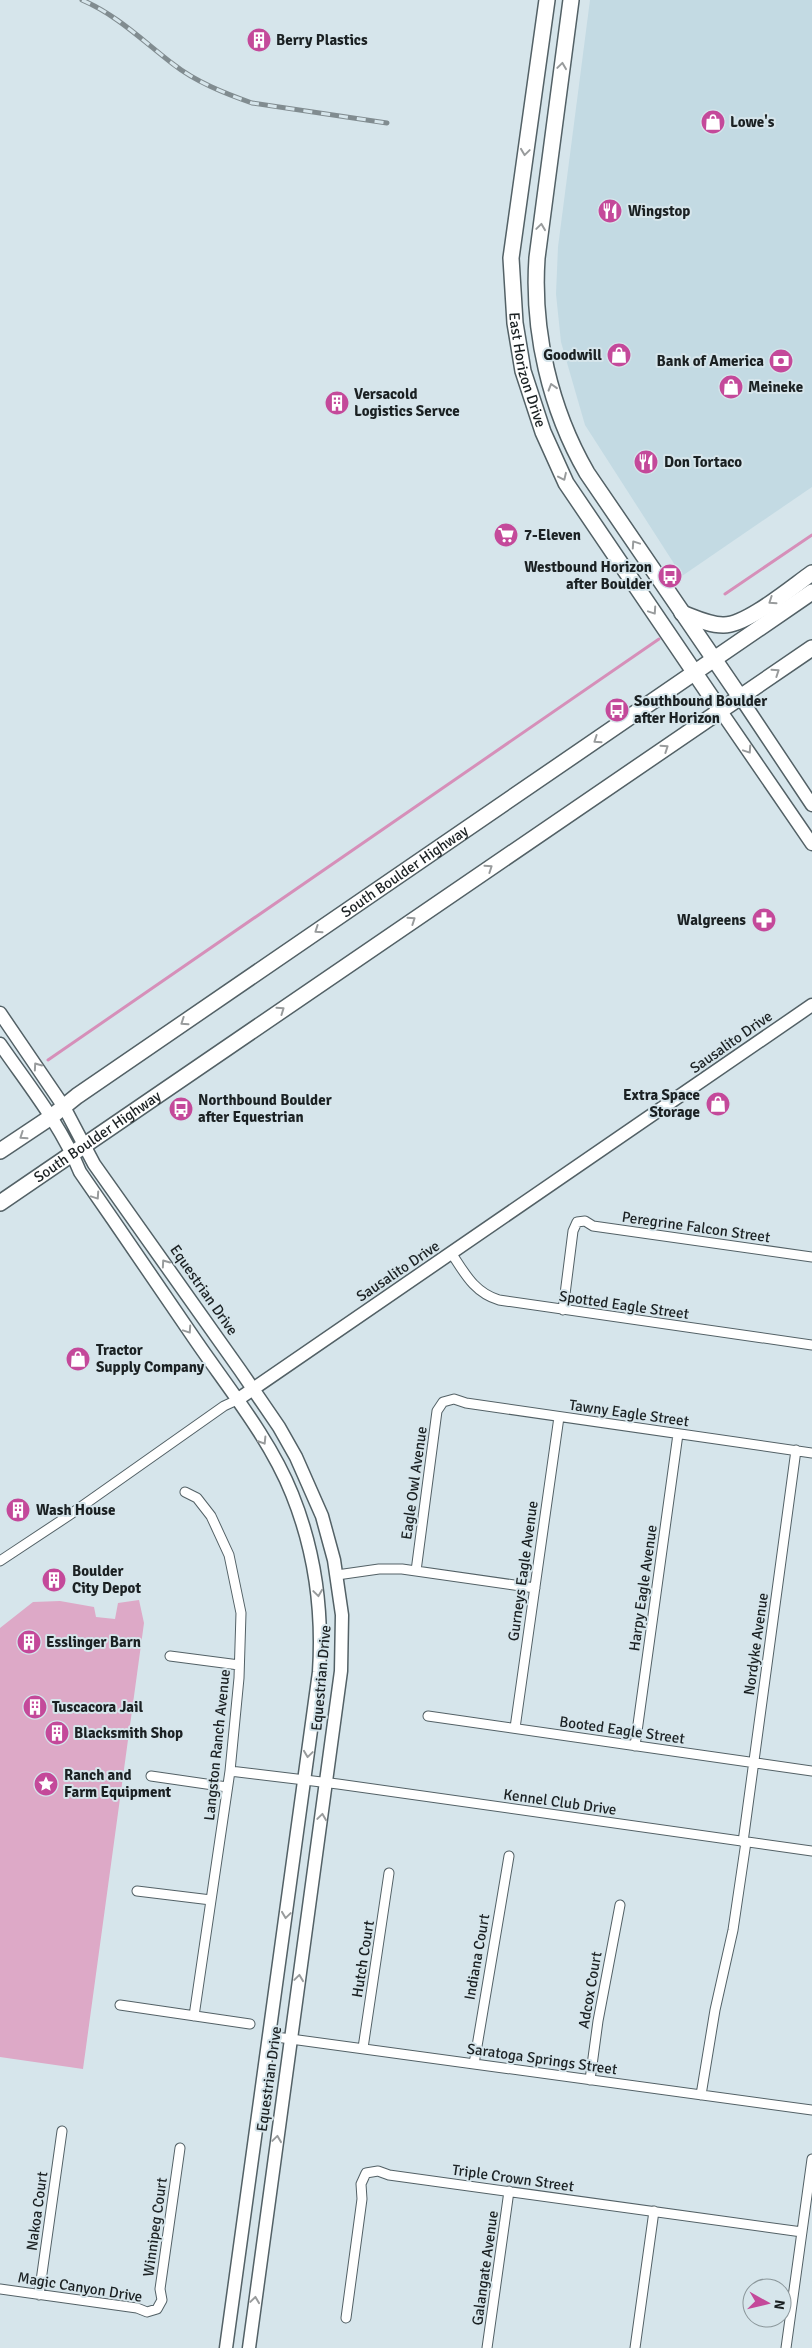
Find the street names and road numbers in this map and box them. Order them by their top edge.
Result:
street label: East Horizon Drive [505,312,550,430]
street label: South Boulder Highway [338,821,472,921]
street label: Sausalito Drive [686,1007,776,1077]
street label: South Boulder Highway [30,1087,164,1186]
street label: Peregrine Falcon Street [621,1208,771,1246]
street label: Sausalito Drive [353,1237,443,1305]
street label: Equestrian Drive [166,1241,242,1339]
street label: Spotted Eagle Street [558,1287,690,1323]
street label: Tawny Eagle Street [568,1396,690,1430]
street label: Eagle Owl Avenue [397,1425,431,1541]
street label: Gurneys Eagle Avenue [504,1500,542,1642]
street label: Harpy Eagle Avenue [625,1524,661,1652]
street label: Nordyke Avenue [740,1592,772,1696]
street label: Equestrian Drive [307,1624,335,1732]
street label: Langston Ranch Avenue [200,1668,234,1822]
street label: Booted Eagle Street [558,1712,686,1748]
street label: Kennel Club Drive [502,1785,618,1819]
street label: Indiana Court [461,1912,493,2002]
street label: Hutch Court [348,1919,378,1999]
street label: Adcox Court [574,1950,606,2030]
street label: Equestrian Drive [253,2025,285,2133]
street label: Saratoga Springs Street [466,2040,618,2078]
street label: Triple Crown Street [451,2161,575,2195]
street label: Nakoa Court [23,2170,51,2252]
street label: Winnipeg Court [139,2176,171,2278]
street label: Galangate Avenue [468,2209,502,2327]
street label: Magic Canyon Drive [16,2268,144,2306]

